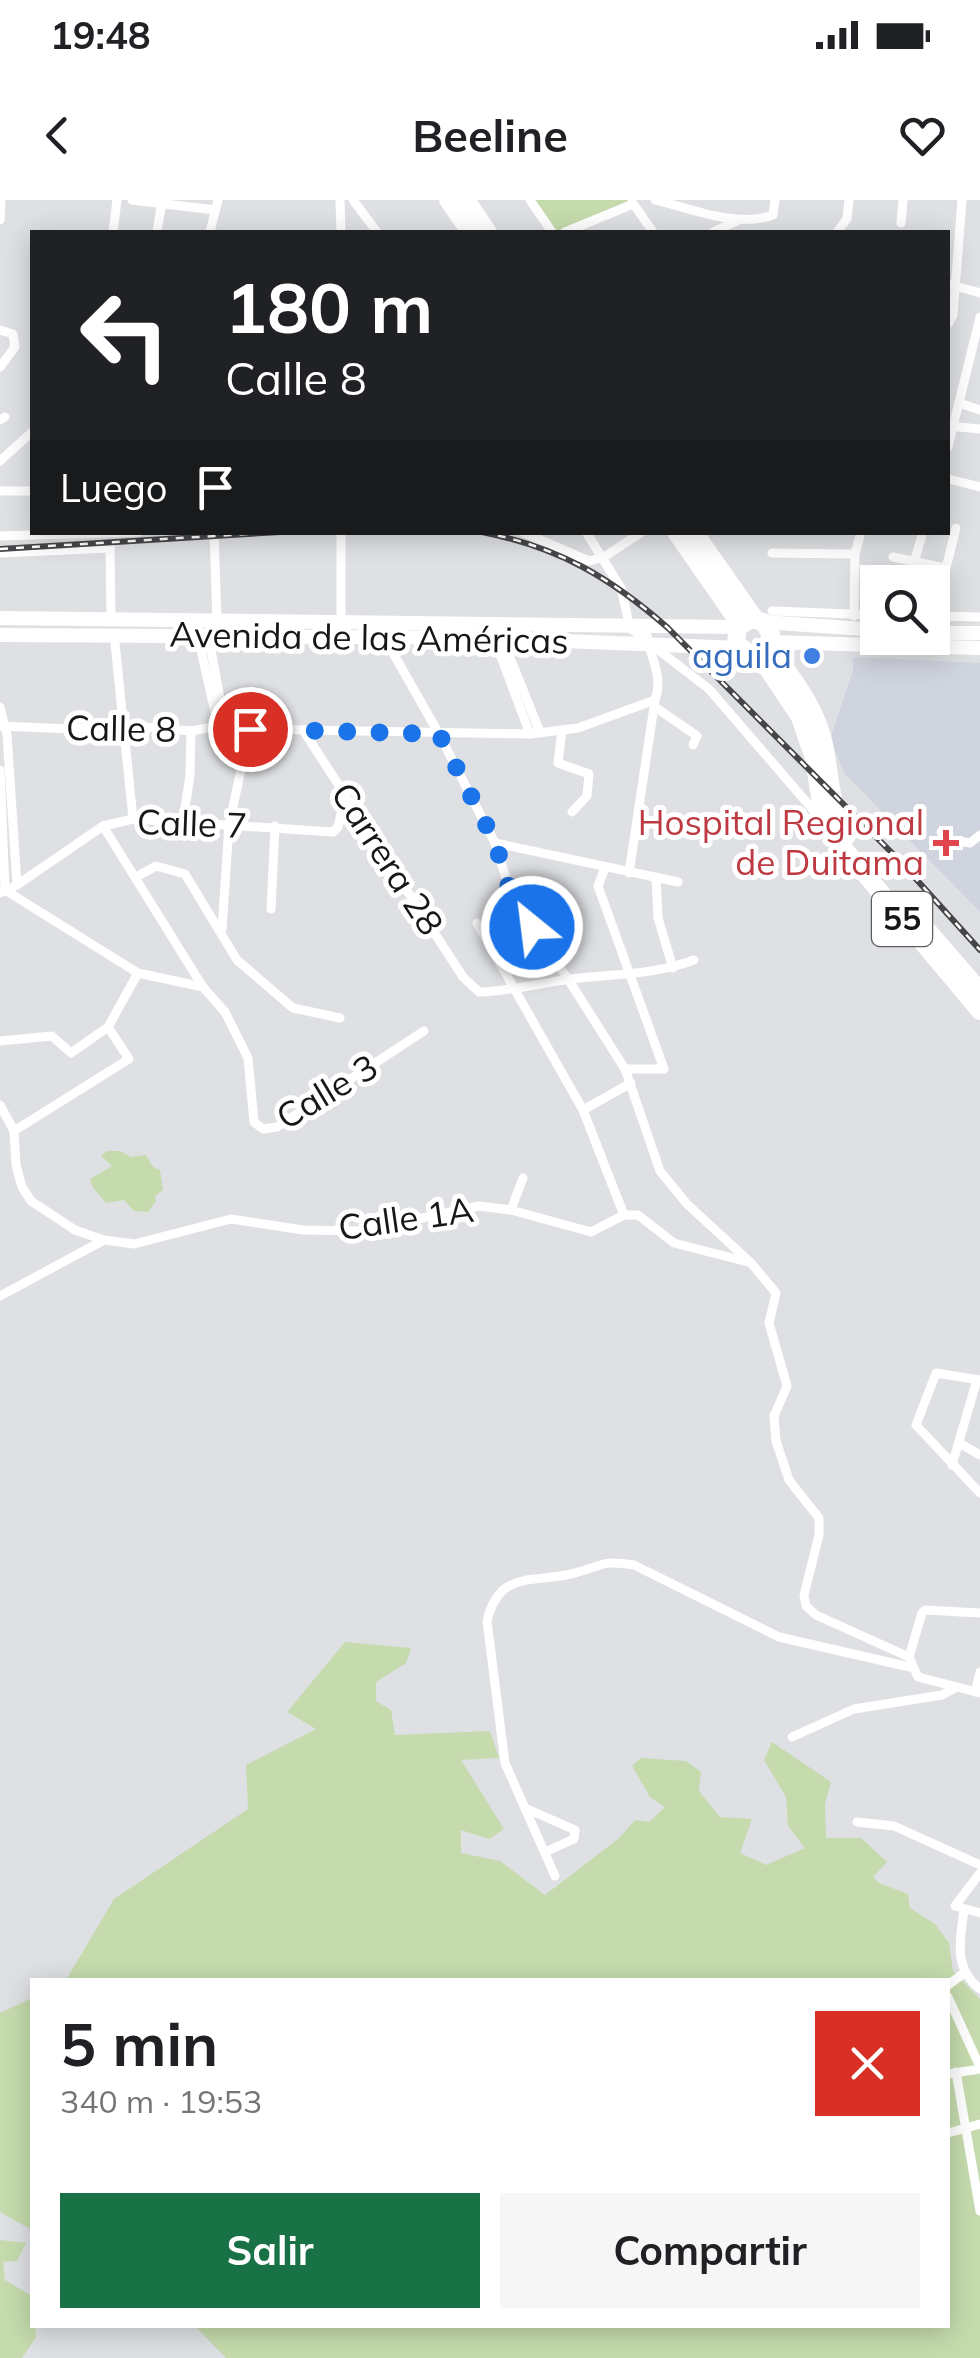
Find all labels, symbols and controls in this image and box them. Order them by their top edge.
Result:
text: 19:48 [50,11,151,59]
text: Beeline [412,107,568,163]
icon: back [30,108,85,163]
icon: heart [895,108,950,163]
text: 180 m [225,263,433,351]
icon: left [60,270,190,400]
text: Calle 8 [225,350,367,406]
icon: arrive [188,460,243,515]
text: Luego [60,464,168,512]
map controls [860,565,950,655]
button: search [860,565,950,655]
street label: Avenida de las Américas [169,612,569,662]
place label: aguila [692,633,792,677]
marker: aguila [801,645,823,667]
pin [208,687,293,772]
icon: arrive [223,702,278,757]
street label: Calle 8 [66,705,176,751]
street label: Carrera 28 [322,774,453,943]
street label: Calle 7 [136,799,248,847]
place label: Hospital Regional de Duitama [638,800,924,884]
marker: Hospital Regional de Duitama [933,830,959,856]
position arrow [480,875,584,979]
road number: 55 [872,892,932,946]
street label: Calle 3 [268,1044,385,1138]
street label: Calle 1A [335,1187,476,1249]
text: 5 min [60,2006,218,2081]
button: close [815,2011,920,2116]
text: 340 m · 19:53 [60,2081,262,2121]
button: Salir [60,2193,480,2308]
button: Compartir [500,2193,920,2308]

